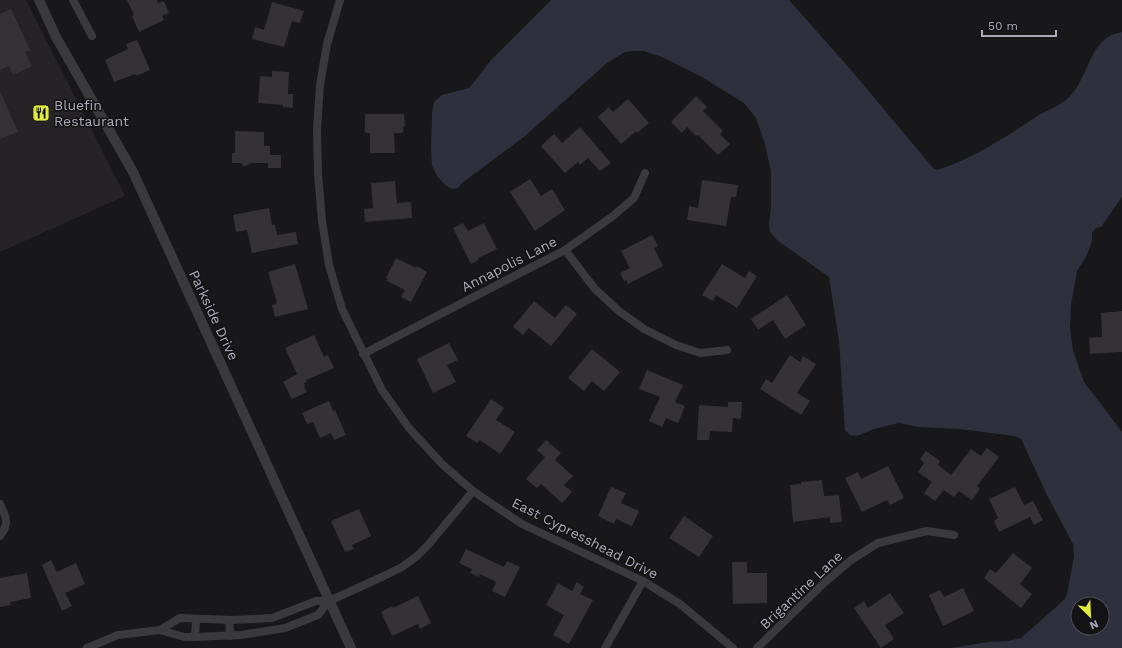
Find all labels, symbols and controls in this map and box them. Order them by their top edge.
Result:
scale bar [982,12,1056,38]
text: 50 m [988,19,1018,33]
place label: Bluefin Restaurant [54,97,129,129]
restaurant icon: Bluefin Restaurant [31,103,51,123]
street label: Annapolis Lane [459,233,559,295]
street label: Parkside Drive [186,267,242,363]
street label: East Cypresshead Drive [509,494,661,582]
street label: Brigantine Lane [757,548,845,632]
north arrow [1070,596,1110,636]
text: N [1087,617,1100,632]

